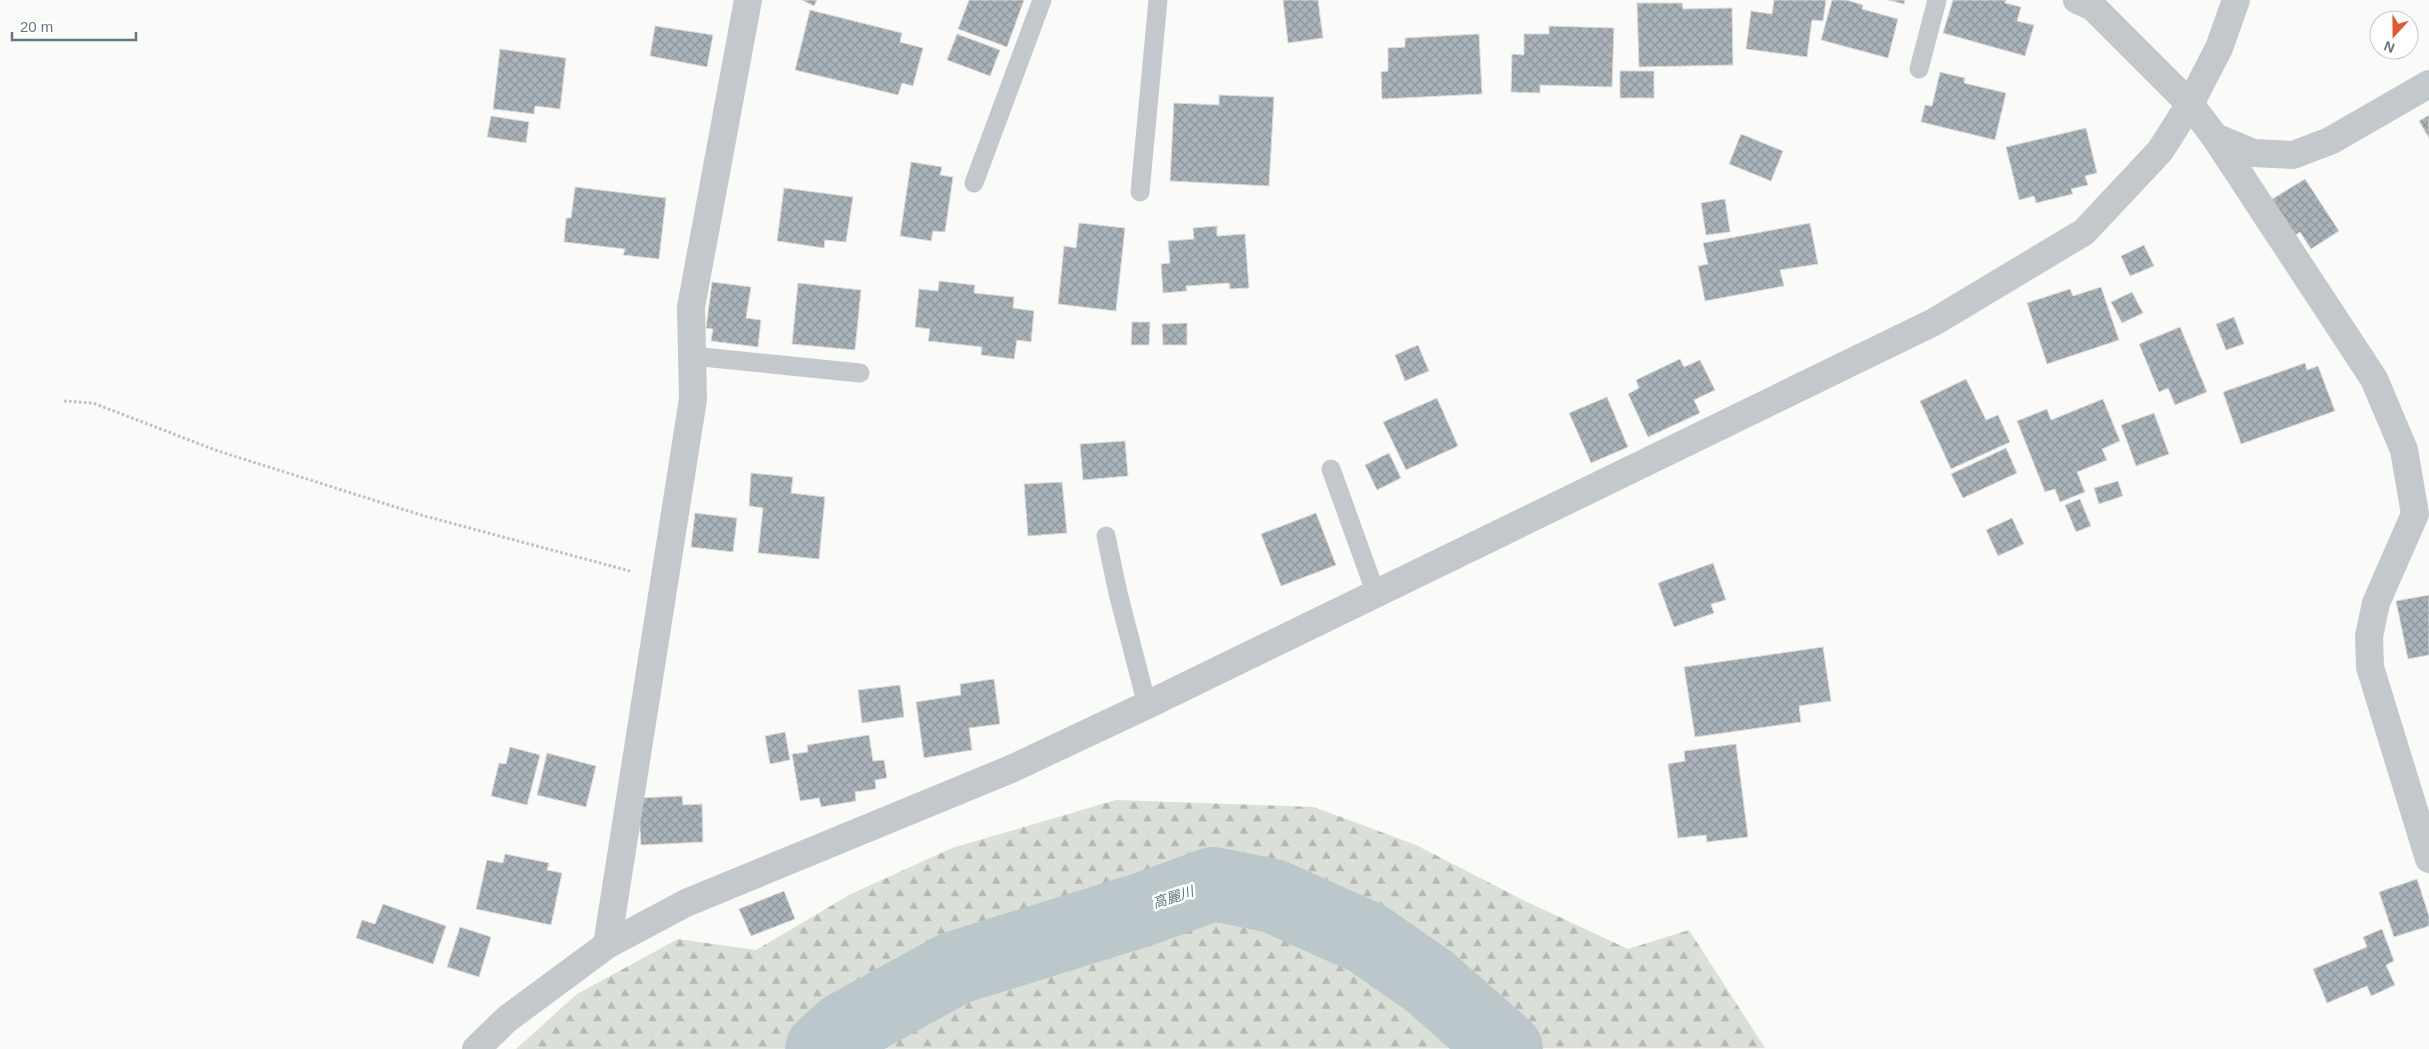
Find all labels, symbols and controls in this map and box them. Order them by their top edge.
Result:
scale bar [12,10,136,42]
north arrow [2369,10,2419,60]
text: 20 m [20,18,53,35]
text: N [2382,38,2397,56]
water label: 高麗川 [1151,882,1197,911]

